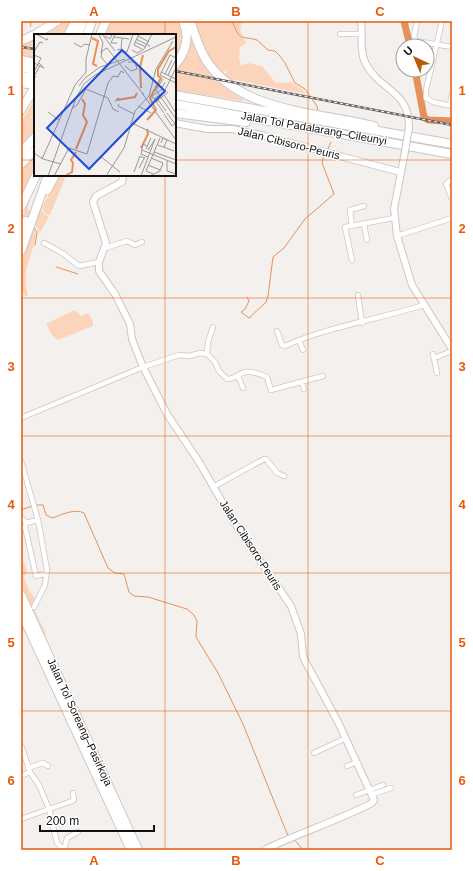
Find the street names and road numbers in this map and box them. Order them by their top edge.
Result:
street label: Jalan Tol Padalarang–Cileunyi [240,109,388,147]
street label: Jalan Cibisoro-Peuris [237,125,342,162]
street label: Jalan Cibisoro-Peuris [217,498,285,593]
street label: Jalan Tol Soreang–Pasirkoja [45,656,115,788]

